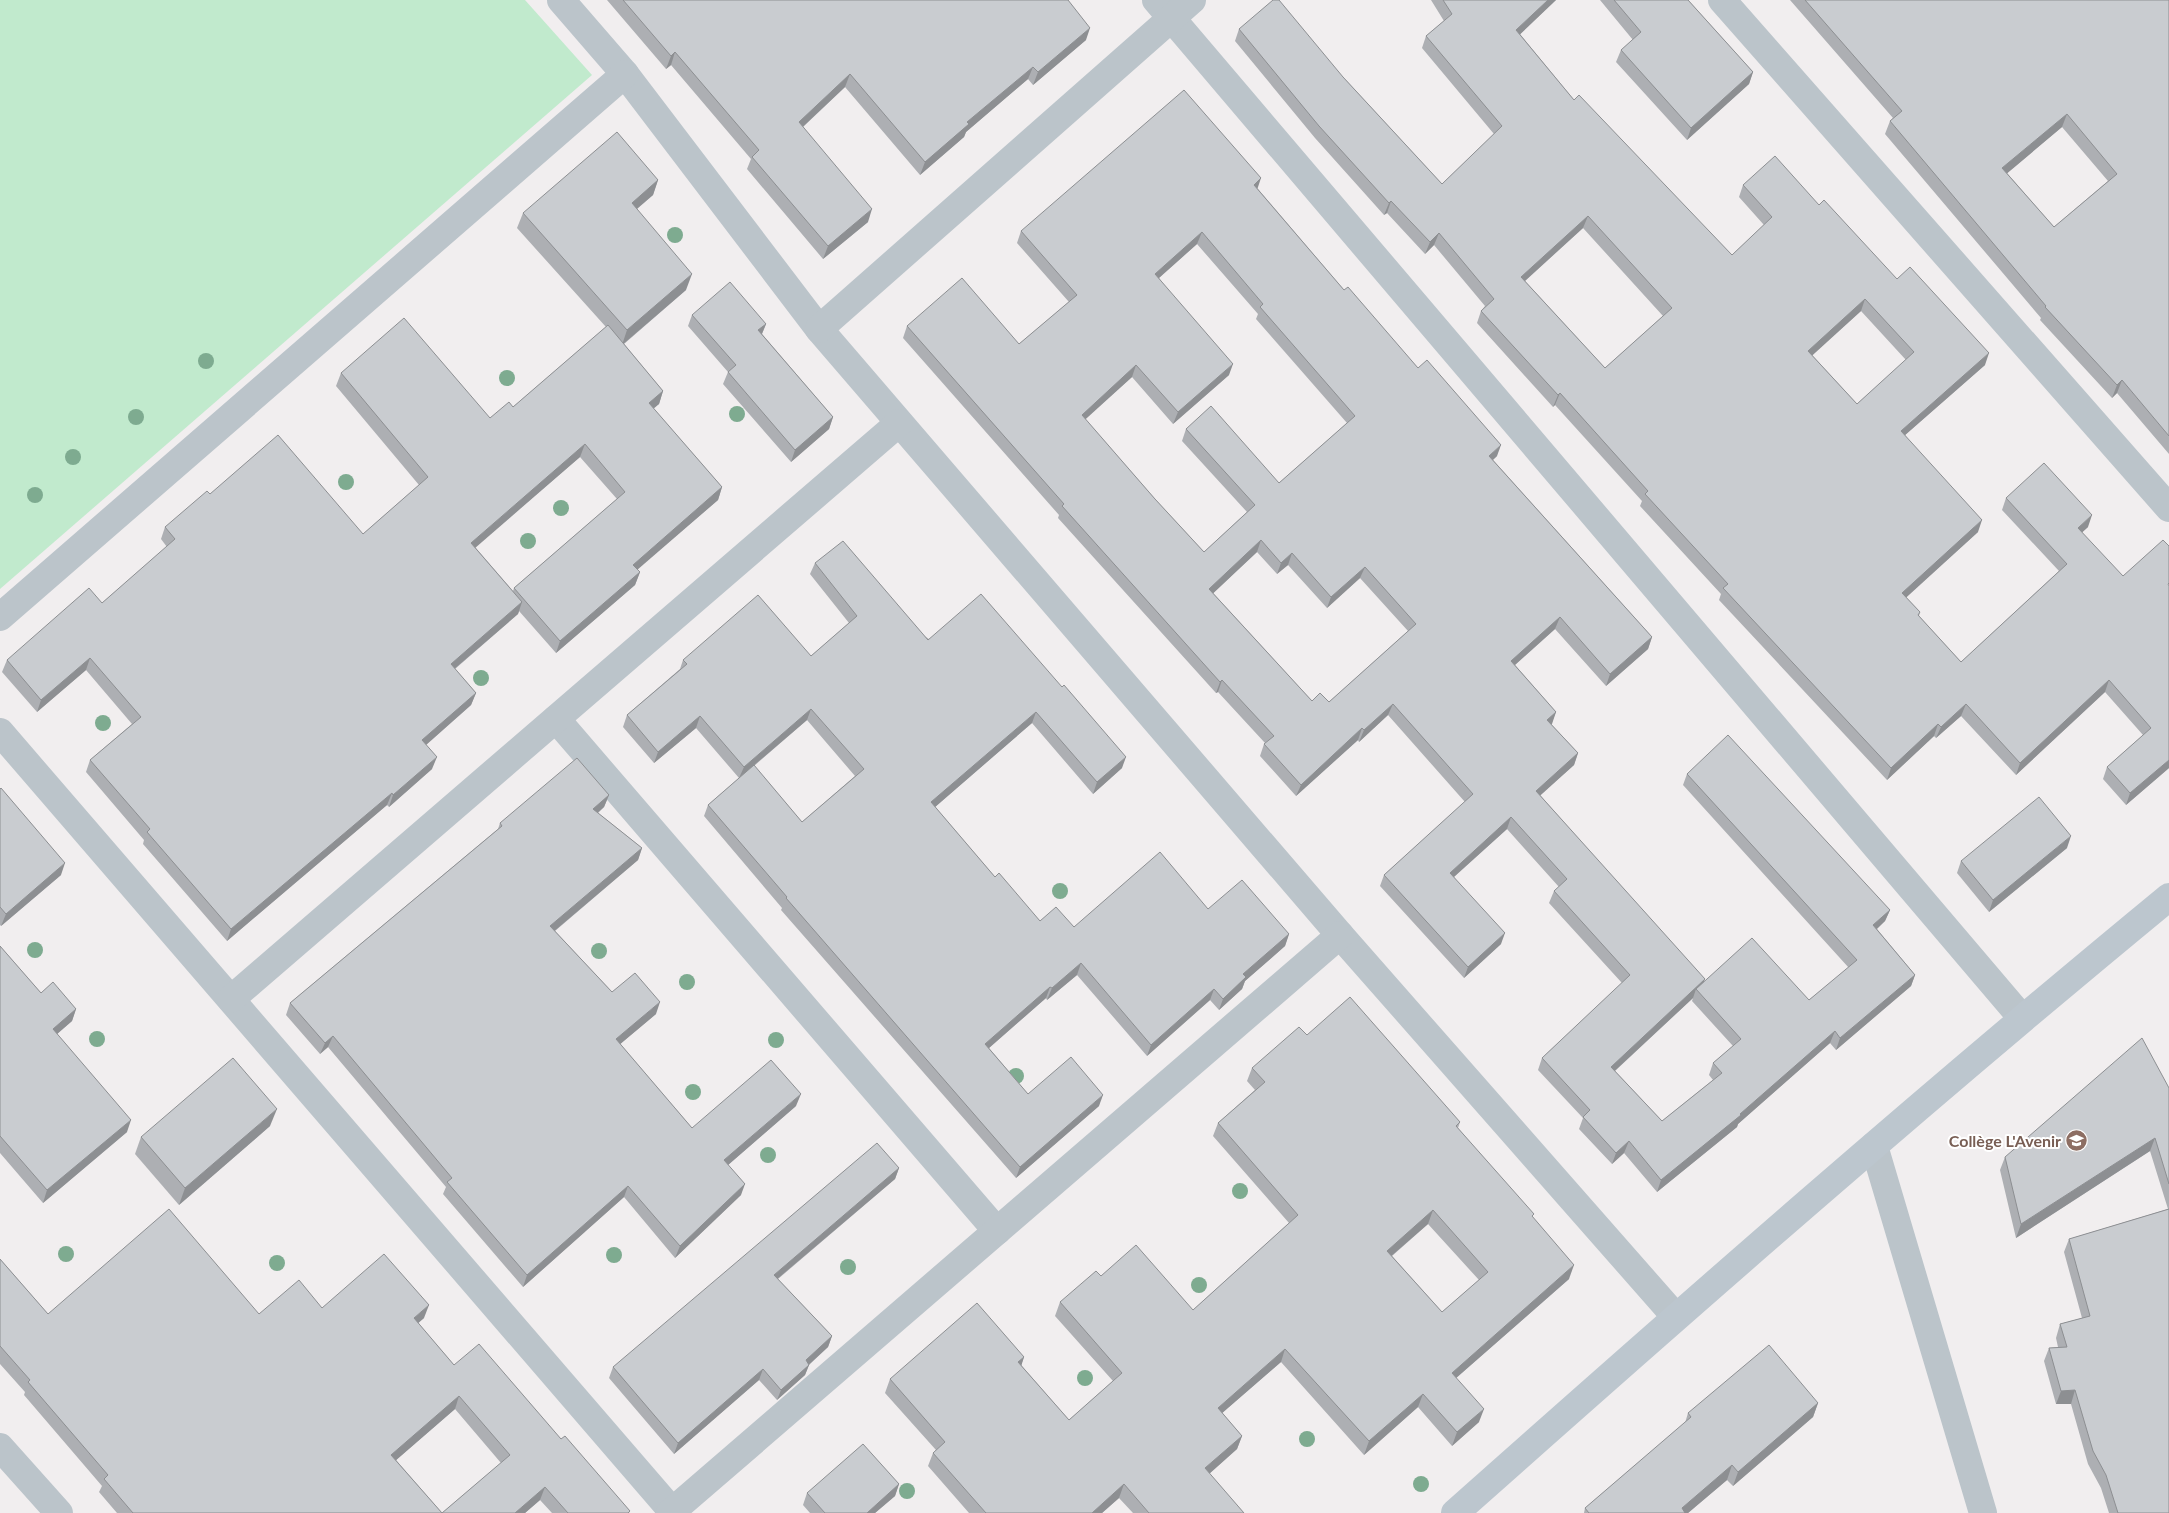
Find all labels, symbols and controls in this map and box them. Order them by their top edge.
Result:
school or university icon: Collège L'Avenir [2065,1129,2089,1153]
place label: Collège L'Avenir [1949,1131,2061,1150]

